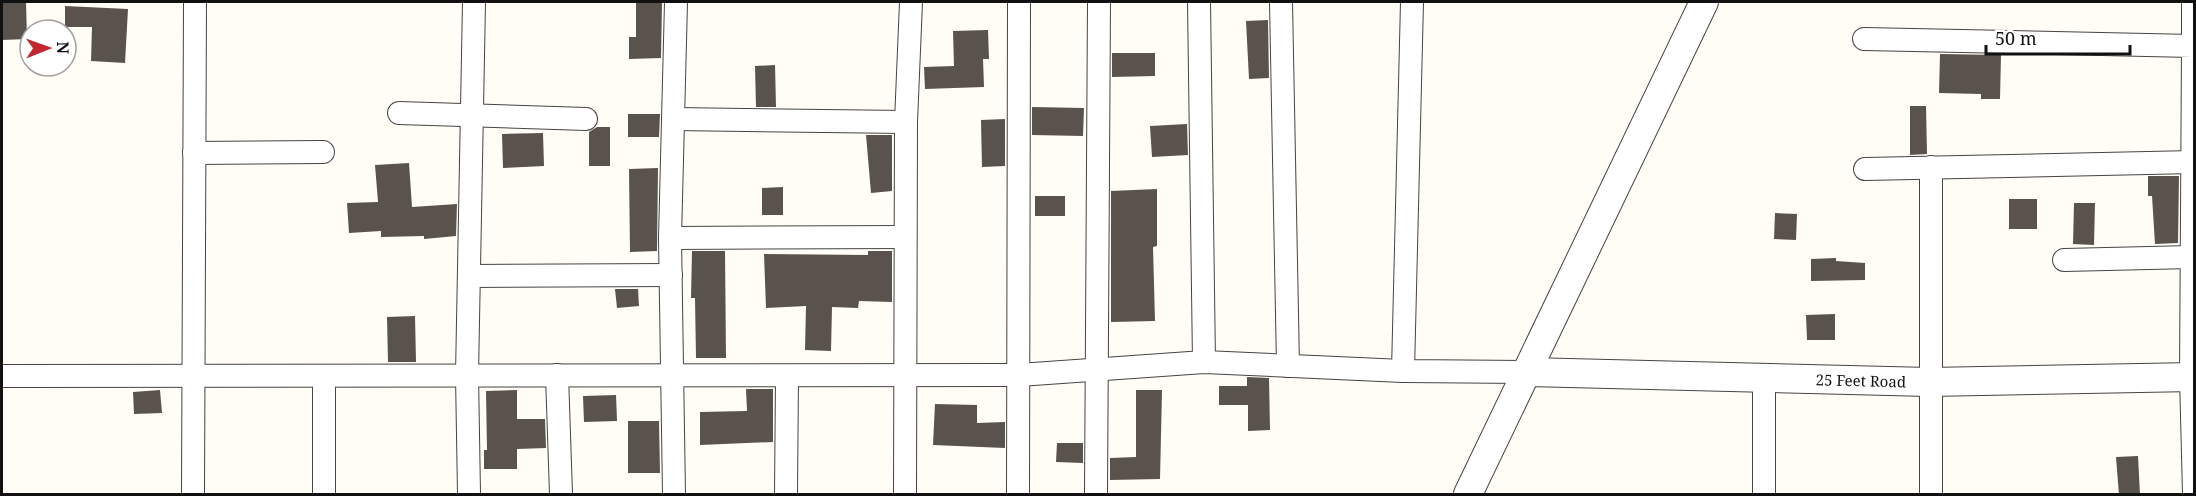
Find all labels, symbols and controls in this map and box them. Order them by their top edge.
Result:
north arrow [18,18,78,78]
scale bar [1986,18,2130,56]
text: 50 m [1995,26,2037,50]
text: N [52,41,74,55]
street label: 25 Feet Road [1815,369,1906,391]

